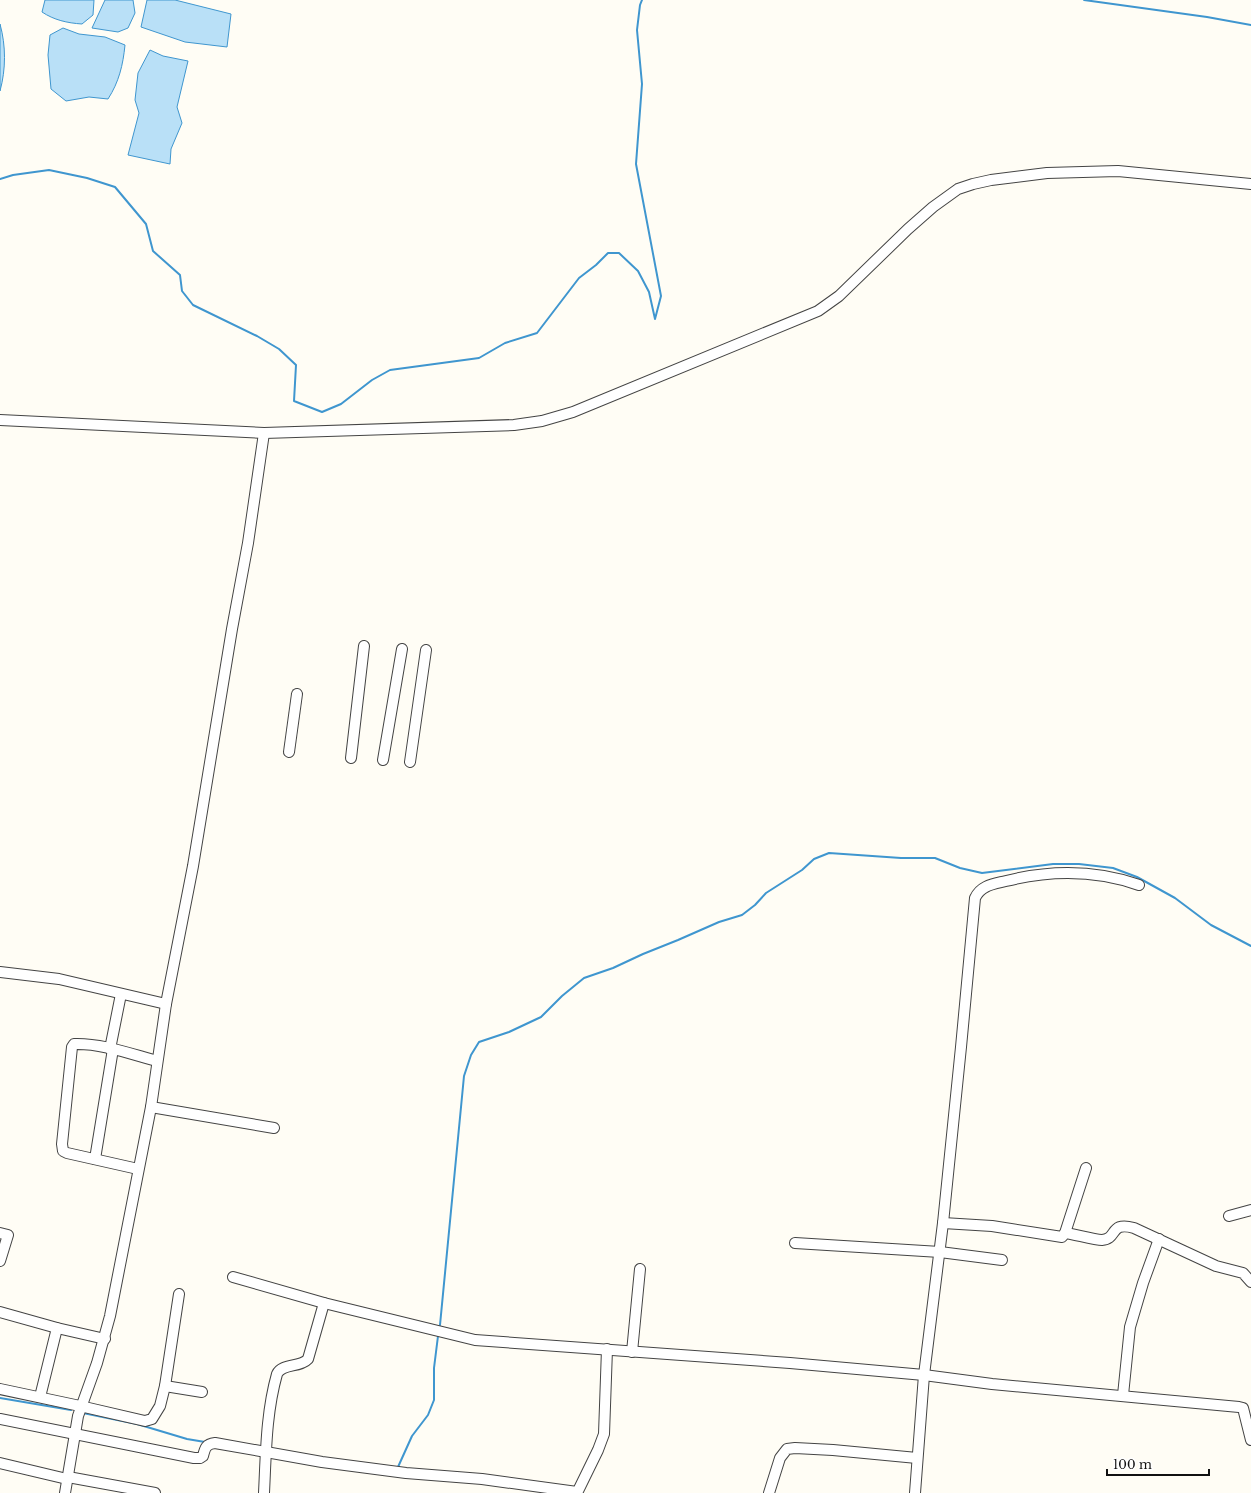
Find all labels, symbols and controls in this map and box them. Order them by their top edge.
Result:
scale bar [1107,1451,1209,1477]
text: 100 m [1113,1457,1152,1472]

